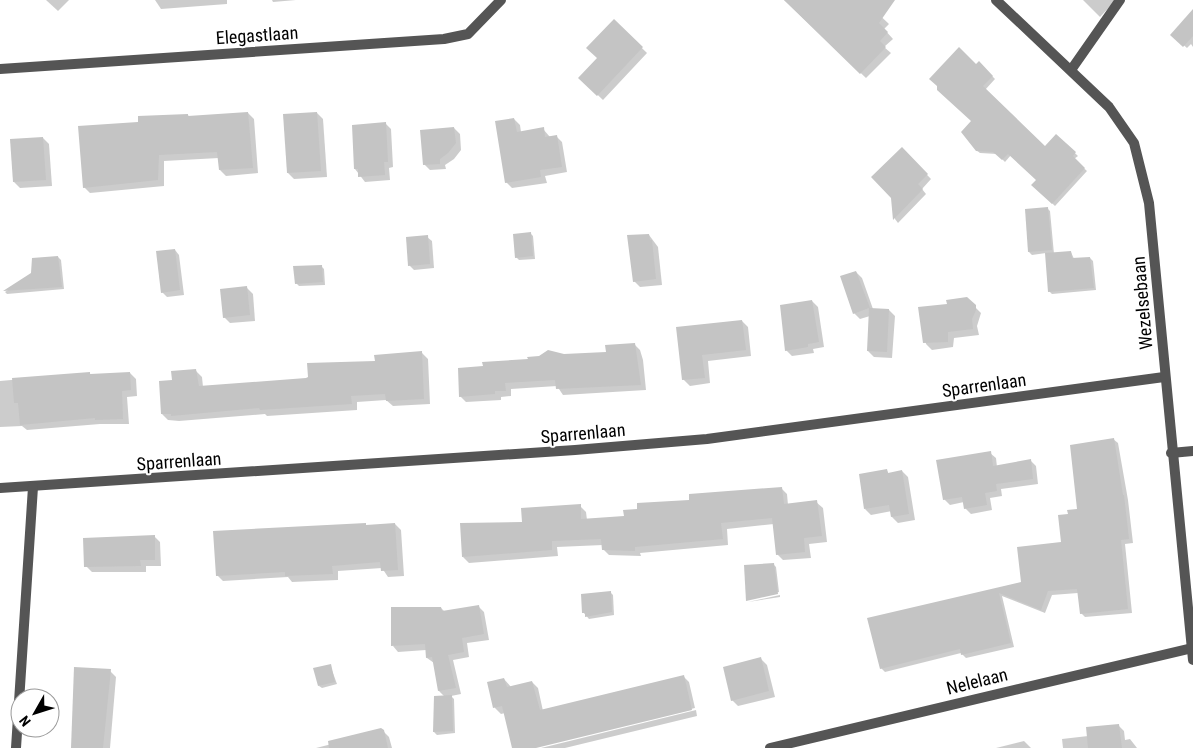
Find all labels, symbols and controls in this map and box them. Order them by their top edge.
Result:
street label: Elegastlaan [215,22,299,48]
street label: Wezelsebaan [1127,255,1157,351]
street label: Sparrenlaan [941,369,1027,401]
street label: Sparrenlaan [540,419,626,447]
street label: Sparrenlaan [136,448,222,474]
street label: Nelelaan [944,663,1010,699]
north arrow [10,688,60,738]
text: N [16,713,34,730]

